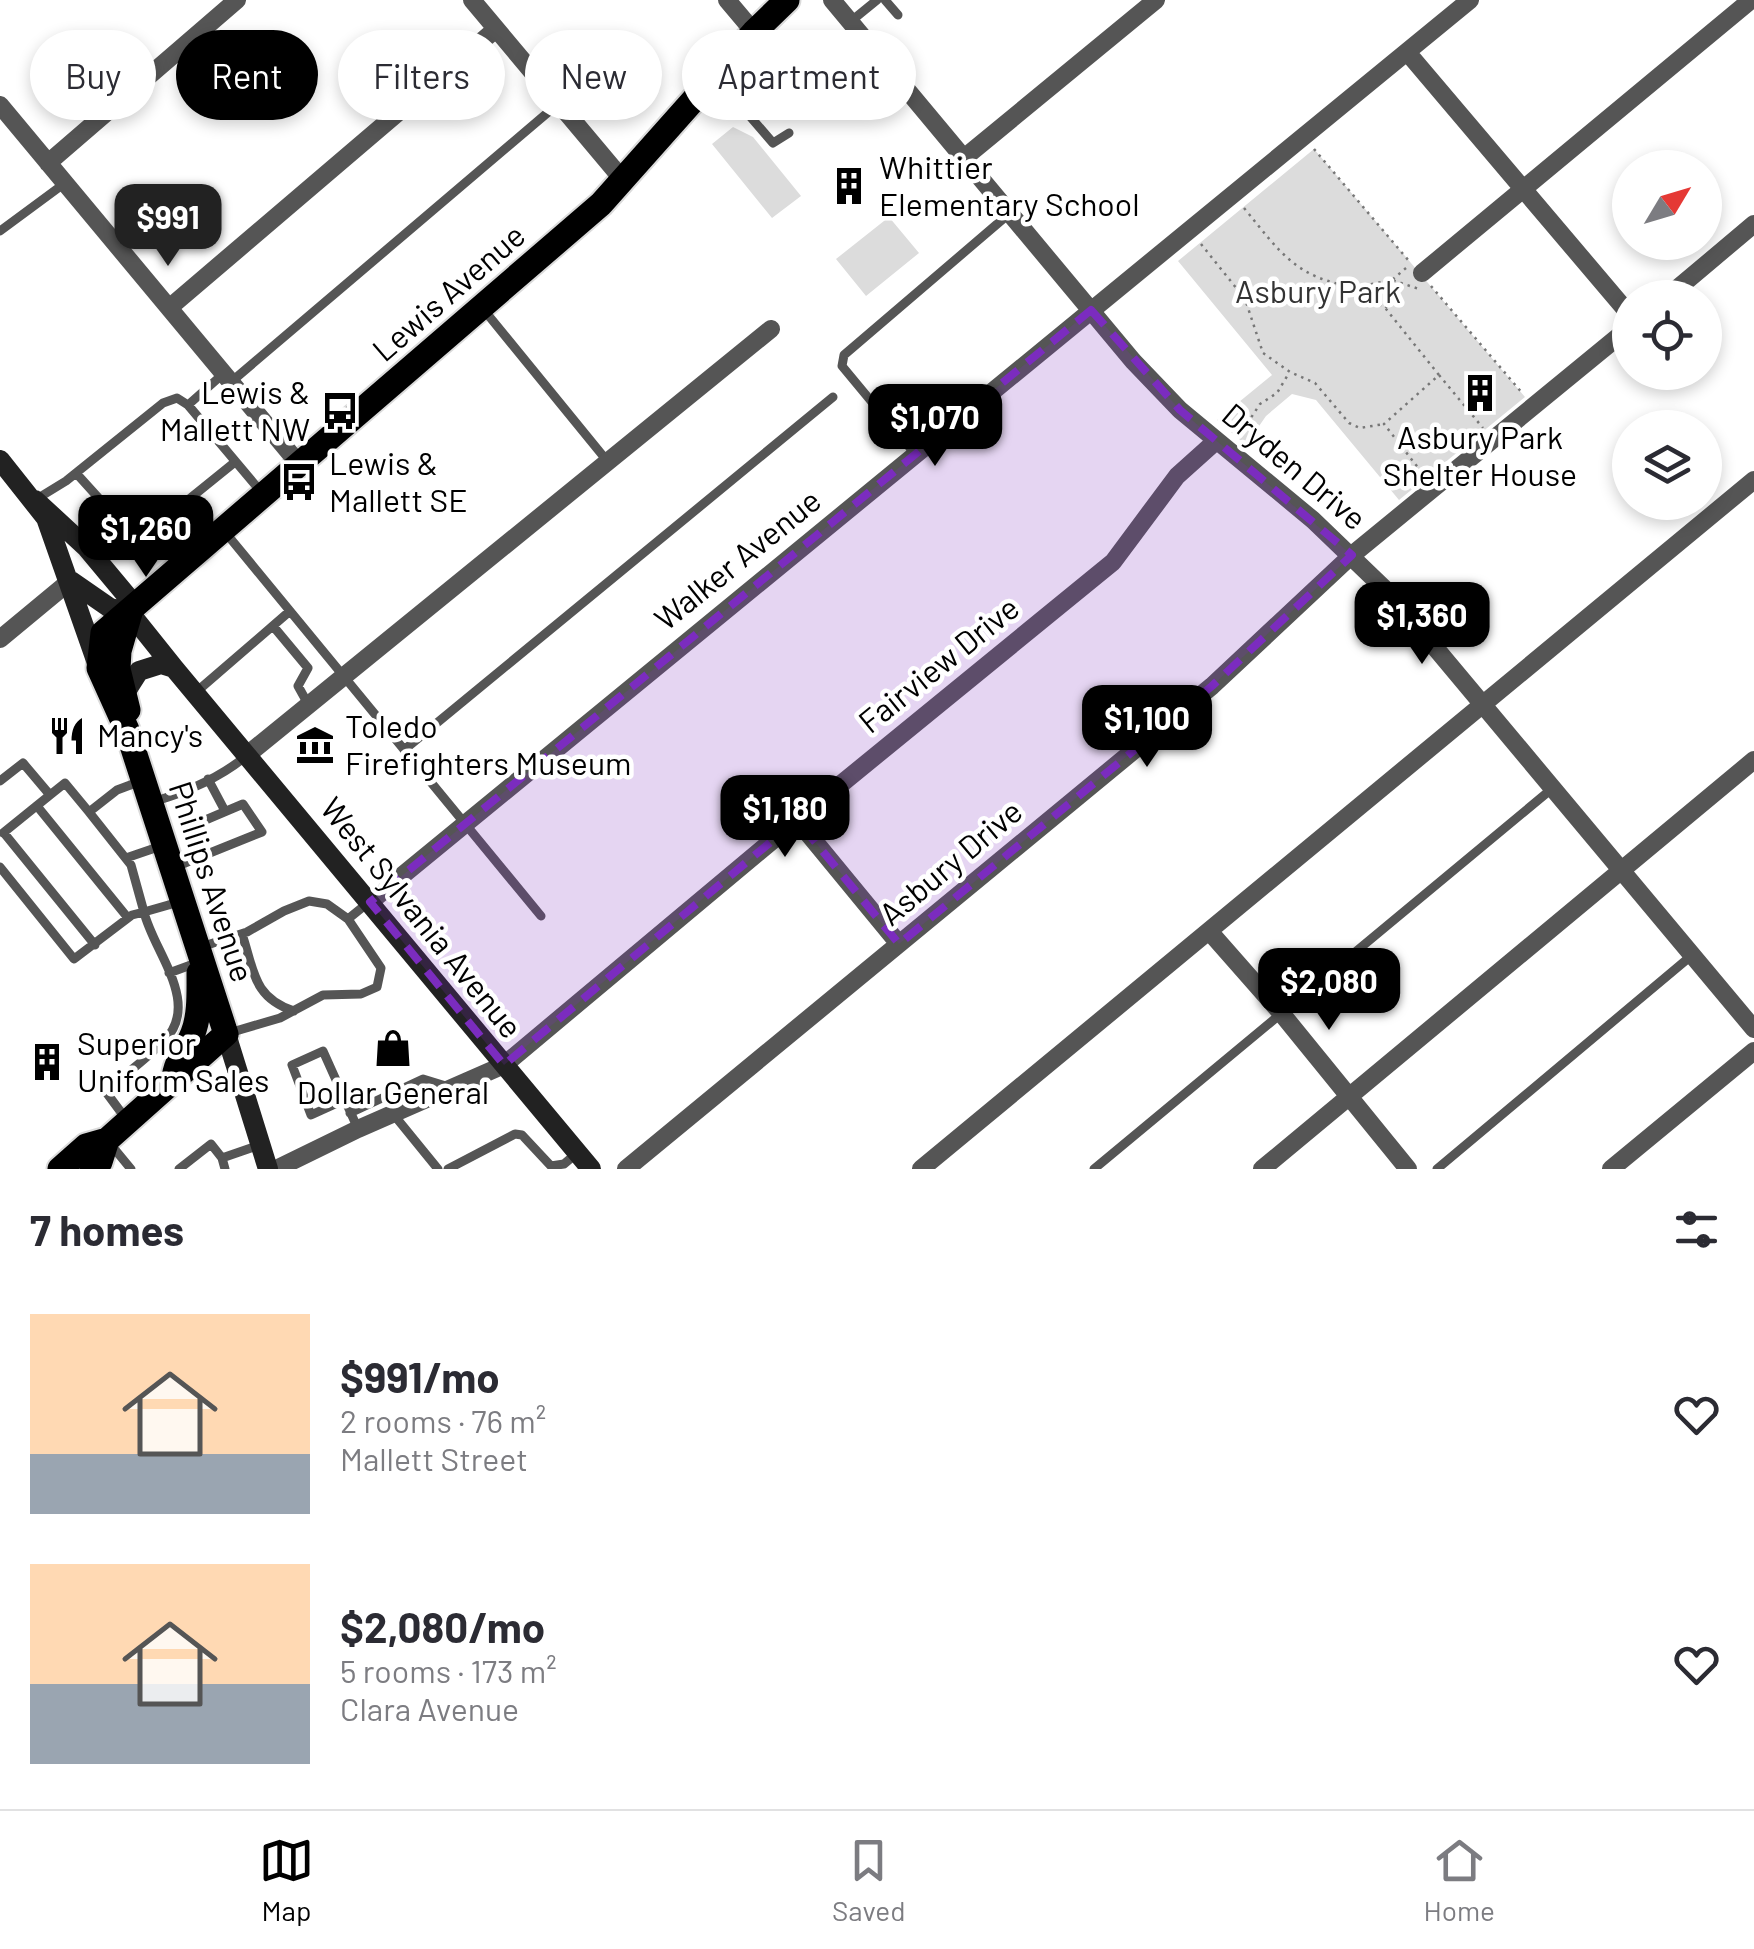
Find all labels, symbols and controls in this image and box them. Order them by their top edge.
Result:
chip: Buy [30,30,156,120]
chip: Rent [176,30,318,120]
chip: Filters [338,30,505,120]
chip: New [525,30,662,120]
chip: Apartment [682,30,916,120]
place label: Whittier Elementary School [879,147,1140,222]
north arrow [1612,150,1722,260]
map controls [1612,150,1722,520]
building icon: Whittier Elementary School [828,165,870,207]
pin: $991 [109,184,227,269]
text: $991 [137,197,199,235]
street label: Lewis Avenue [364,215,532,368]
park label: Asbury Park [1235,271,1401,309]
button: locate [1612,280,1722,390]
place label: Lewis & Mallett NW [160,372,310,447]
building icon: Asbury Park Shelter House [1459,372,1501,414]
pin: $1,070 [854,384,1016,469]
bus stop icon: Lewis & Mallett NW [319,390,361,432]
street label: Dryden Drive [1216,394,1375,537]
text: $1,070 [890,397,980,435]
button: layers [1612,410,1722,520]
place label: Asbury Park Shelter House [1383,417,1577,492]
place label: Lewis & Mallett SE [329,443,468,518]
bus stop icon: Lewis & Mallett SE [278,461,320,503]
street label: Walker Avenue [646,480,827,637]
pin: $1,260 [65,495,227,580]
text: $1,260 [100,508,192,546]
pin: $1,360 [1341,582,1503,667]
street label: Fairview Drive [850,587,1025,740]
text: $1,360 [1377,595,1467,633]
pin: $1,100 [1066,685,1228,770]
text: $1,100 [1104,698,1190,736]
place label: Toledo Firefighters Museum [345,706,632,781]
restaurant icon: Mancy's [46,715,88,757]
place label: Mancy's [97,715,203,753]
museum icon: Toledo Firefighters Museum [294,724,336,766]
pin: $1,180 [704,775,866,860]
street label: Phillips Avenue [163,776,263,986]
text: $1,180 [743,788,828,826]
street label: West Sylvania Avenue [314,789,531,1045]
street label: Asbury Drive [871,791,1029,932]
pin: $2,080 [1248,948,1410,1033]
text: $2,080 [1280,961,1378,999]
place label: Superior Uniform Sales [77,1023,269,1098]
shop icon: Dollar General [372,1027,414,1069]
building icon: Superior Uniform Sales [26,1041,68,1083]
place label: Dollar General [297,1072,489,1110]
icon: filters [1669,1202,1724,1257]
text: 7 homes [30,1204,184,1254]
text: $991/mo [340,1351,500,1401]
icon: home [110,1354,230,1474]
icon: heart [1669,1387,1724,1442]
text: 2 rooms · 76 m² [340,1401,546,1439]
text: Mallett Street [340,1439,528,1477]
text: $2,080/mo [340,1601,545,1651]
icon: home [110,1604,230,1724]
icon: heart [1669,1637,1724,1692]
text: 5 rooms · 173 m² [340,1651,557,1689]
text: Clara Avenue [340,1689,519,1727]
tab: Map [259,1833,314,1927]
tab: Saved [832,1833,906,1927]
tab: Home [1424,1833,1495,1927]

